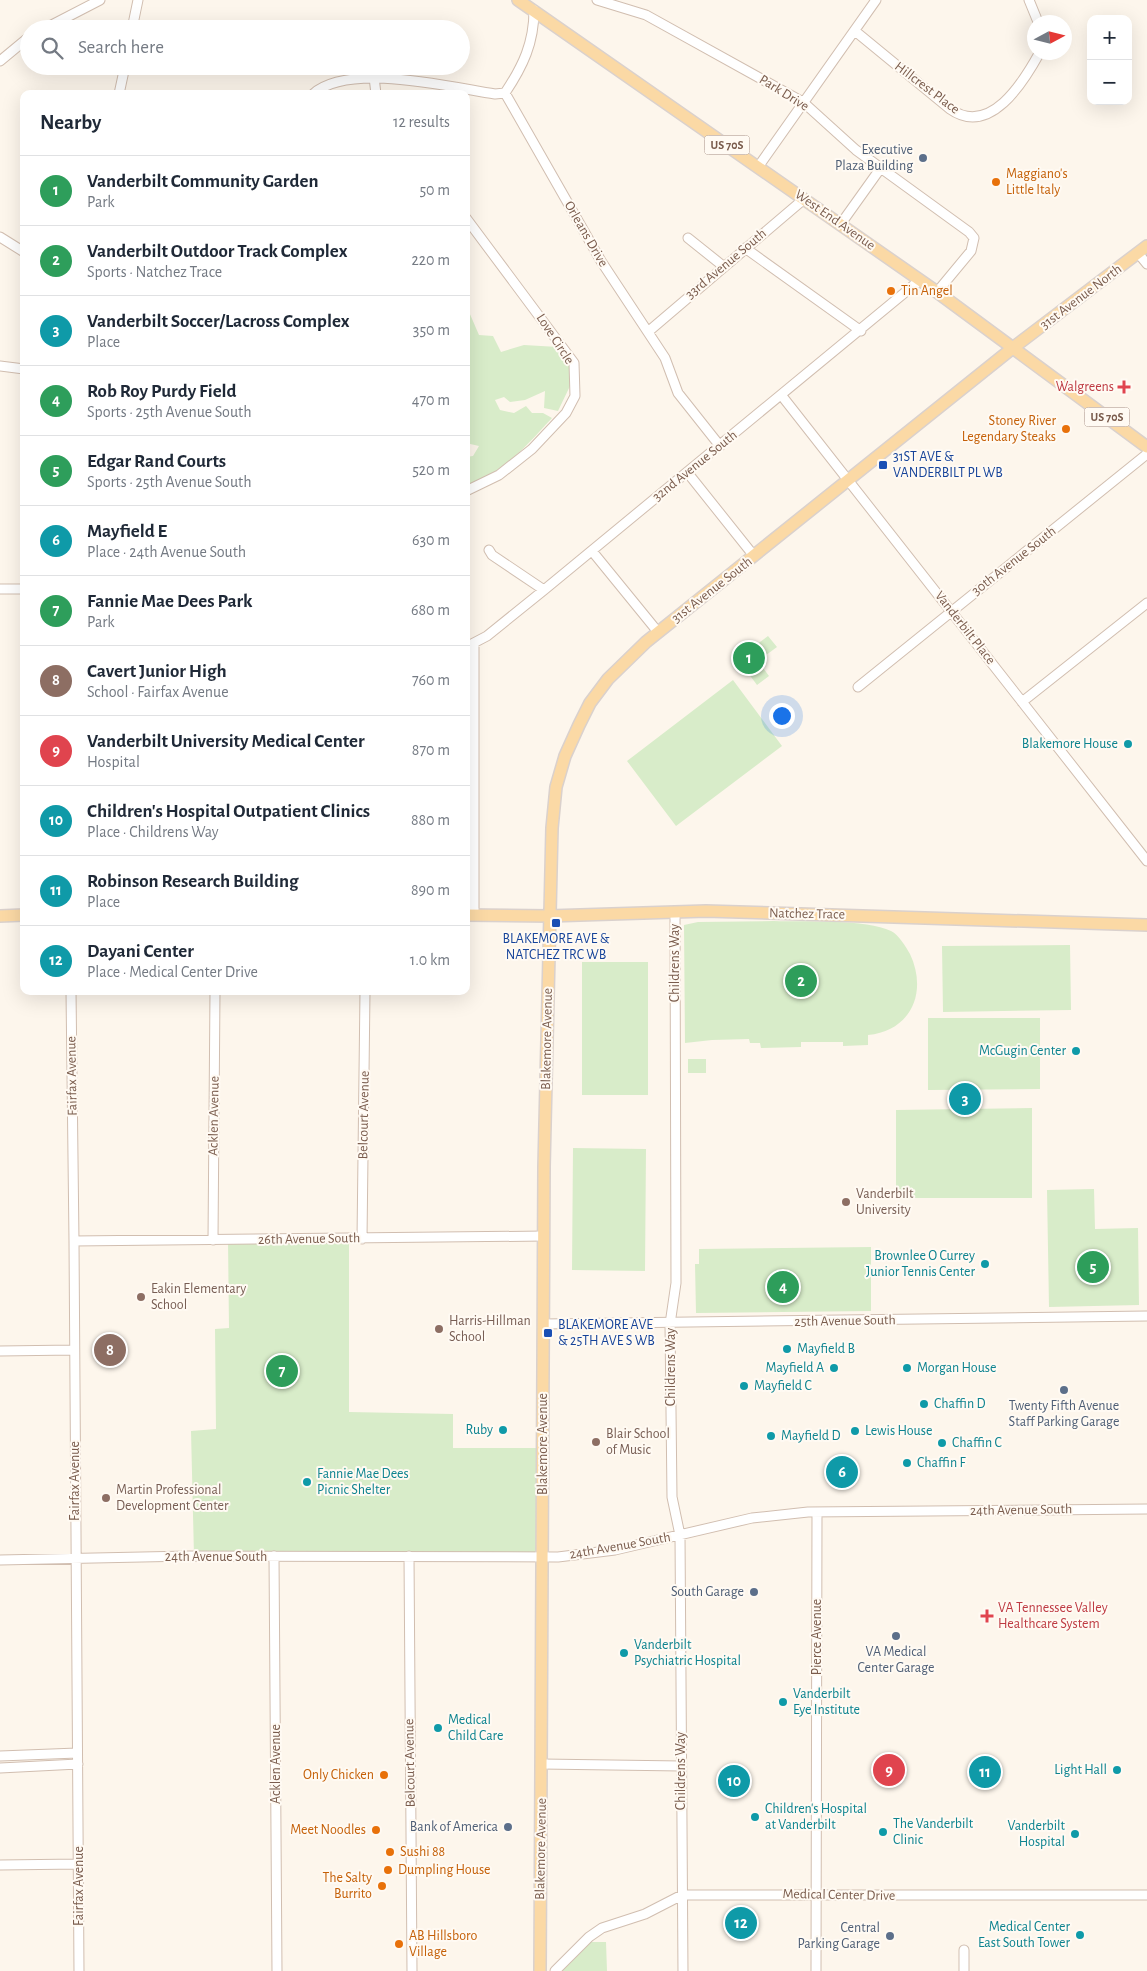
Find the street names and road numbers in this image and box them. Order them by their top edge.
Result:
street label: Hillcrest Place [892,59,962,117]
street label: Park Drive [757,72,811,114]
road number: US 70S [704,136,750,154]
street label: West End Avenue [792,187,878,253]
street label: Orleans Drive [562,199,610,269]
street label: 33rd Avenue South [683,226,769,302]
street label: 31st Avenue North [1038,262,1124,332]
street label: Love Circle [534,311,576,367]
road number: US 70S [1084,408,1130,427]
street label: 32nd Avenue South [650,428,740,504]
street label: 30th Avenue South [969,524,1059,598]
street label: 31st Avenue South [669,554,755,626]
street label: Vanderbilt Place [932,589,998,667]
street label: Natchez Trace [769,906,845,922]
street label: Childrens Way [668,924,682,1002]
street label: Blakemore Avenue [539,988,555,1090]
street label: Fairfax Avenue [64,1036,80,1116]
street label: Belcourt Avenue [356,1071,372,1159]
street label: Acklen Avenue [206,1076,222,1156]
street label: 26th Avenue South [258,1231,360,1247]
street label: 25th Avenue South [794,1313,896,1329]
street label: Childrens Way [664,1328,678,1406]
street label: Blakemore Avenue [536,1393,550,1495]
street label: Fairfax Avenue [68,1441,82,1521]
street label: 24th Avenue South [970,1502,1072,1518]
street label: 24th Avenue South [568,1530,672,1562]
street label: 24th Avenue South [165,1550,267,1564]
street label: Pierce Avenue [810,1599,824,1675]
street label: Belcourt Avenue [402,1719,418,1807]
street label: Acklen Avenue [269,1724,283,1804]
street label: Childrens Way [674,1732,688,1810]
street label: Blakemore Avenue [533,1798,549,1900]
street label: Fairfax Avenue [72,1846,86,1926]
street label: Medical Center Drive [783,1887,895,1903]

